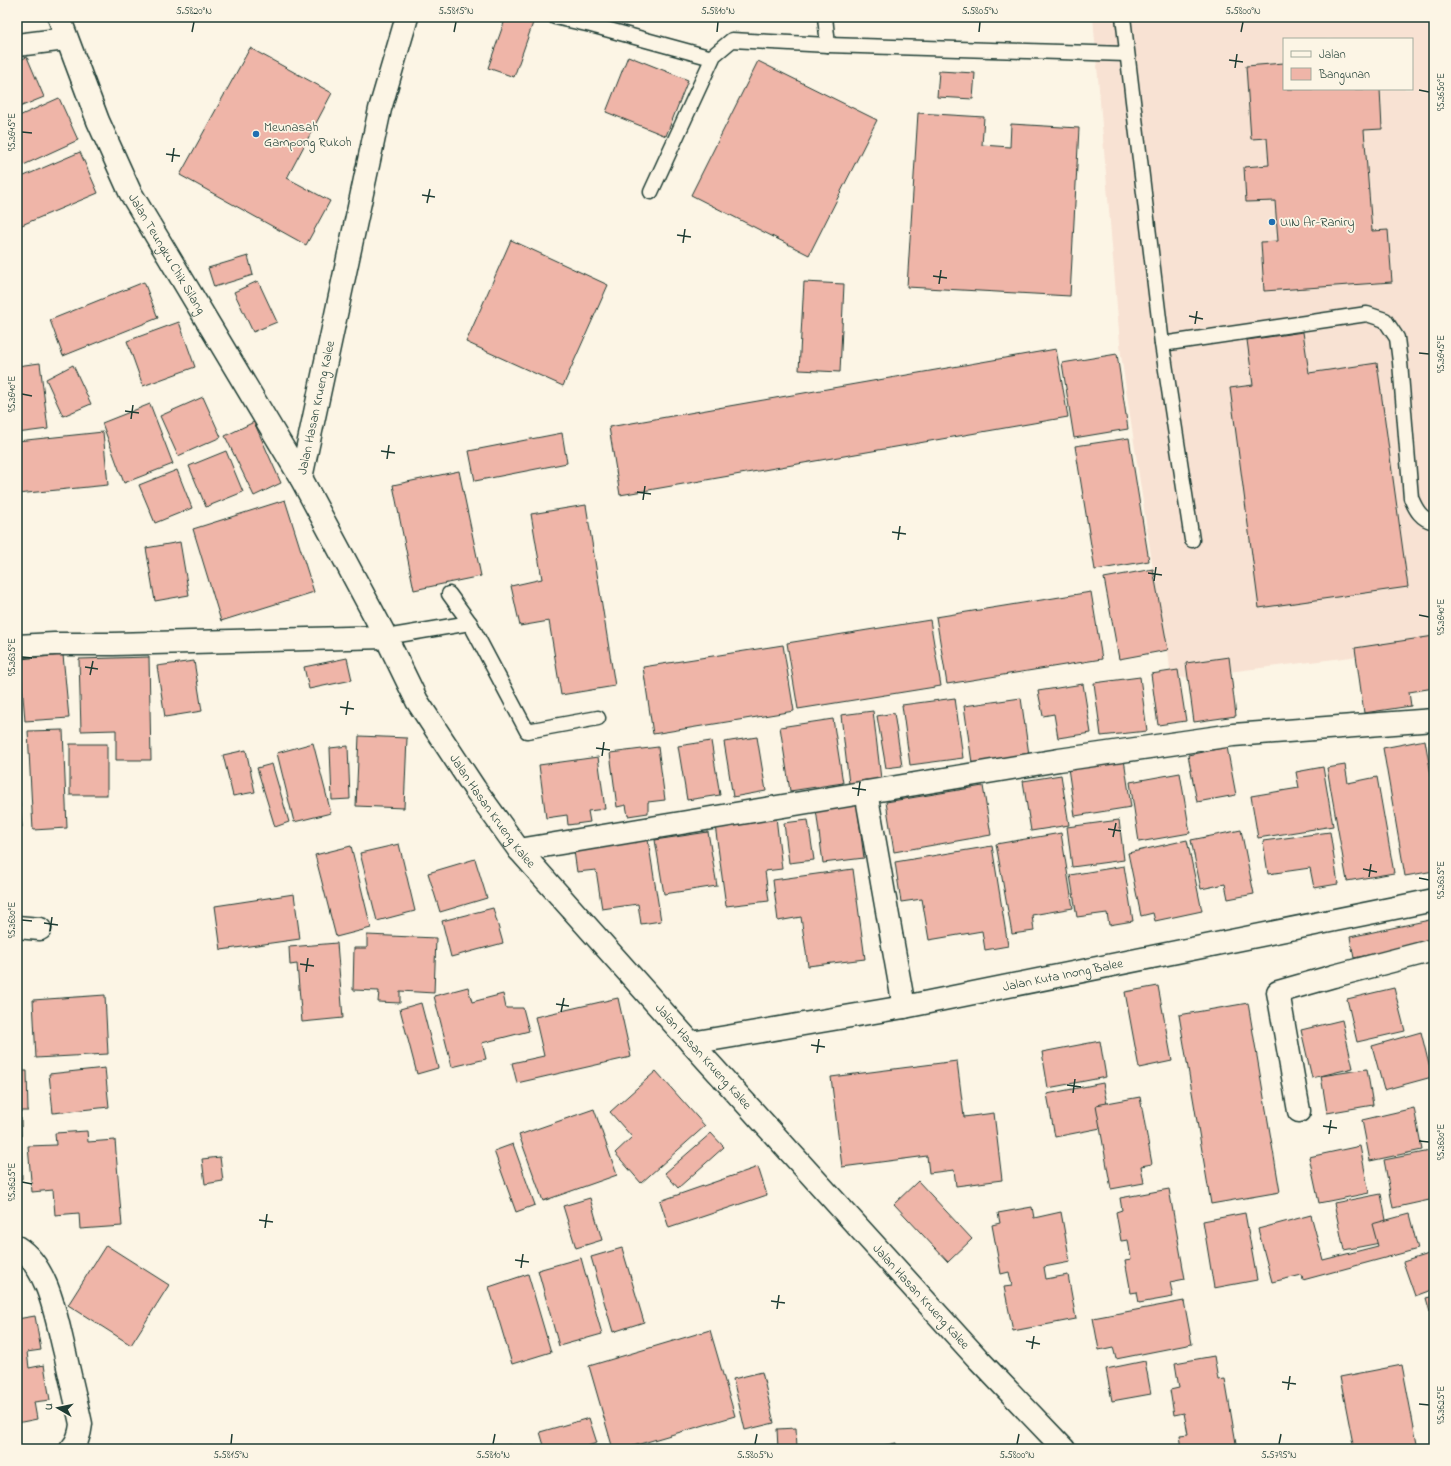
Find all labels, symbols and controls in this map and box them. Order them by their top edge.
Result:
text: 5.5820°N [176,4,212,19]
text: 5.5815°N [438,4,474,19]
text: 5.5810°N [701,4,735,19]
text: 5.5805°N [962,4,999,19]
text: 5.5800°N [1225,4,1261,19]
legend [1283,38,1413,90]
text: Jalan [1319,46,1346,64]
text: Bangunan [1318,66,1370,85]
text: 95.3650°E [1434,73,1449,111]
text: 95.3645°E [5,113,20,151]
place label: Meunasah Gampong Rukoh [264,118,351,153]
marker: Meunasah Gampong Rukoh [251,129,261,139]
street label: Jalan Teungku Chik Silang [123,190,211,319]
place label: UIN Ar-Raniry [1280,213,1354,233]
marker: UIN Ar-Raniry [1267,217,1277,227]
text: 95.3645°E [1434,335,1449,373]
street label: Jalan Hasan Krueng Kalee [292,339,340,476]
text: 95.3640°E [5,376,20,412]
text: 95.3640°E [1434,599,1449,635]
text: 95.3635°E [5,638,20,676]
street label: Jalan Hasan Krueng Kalee [445,750,540,872]
text: 95.3635°E [1434,861,1449,899]
text: 95.3630°E [5,902,20,938]
street label: Jalan Kuta Inong Balee [1001,954,1125,996]
street label: Jalan Hasan Krueng Kalee [651,999,756,1114]
text: 95.3630°E [1434,1124,1449,1160]
text: 95.3625°E [5,1163,20,1201]
street label: Jalan Hasan Krueng Kalee [868,1239,974,1353]
text: 95.3625°E [1434,1386,1449,1424]
north arrow [38,1388,78,1428]
text: U [41,1402,58,1411]
text: 5.5815°N [213,1448,249,1463]
text: 5.5810°N [476,1448,510,1463]
text: 5.5805°N [737,1448,774,1463]
text: 5.5800°N [999,1448,1035,1463]
text: 5.5795°N [1261,1448,1297,1463]

